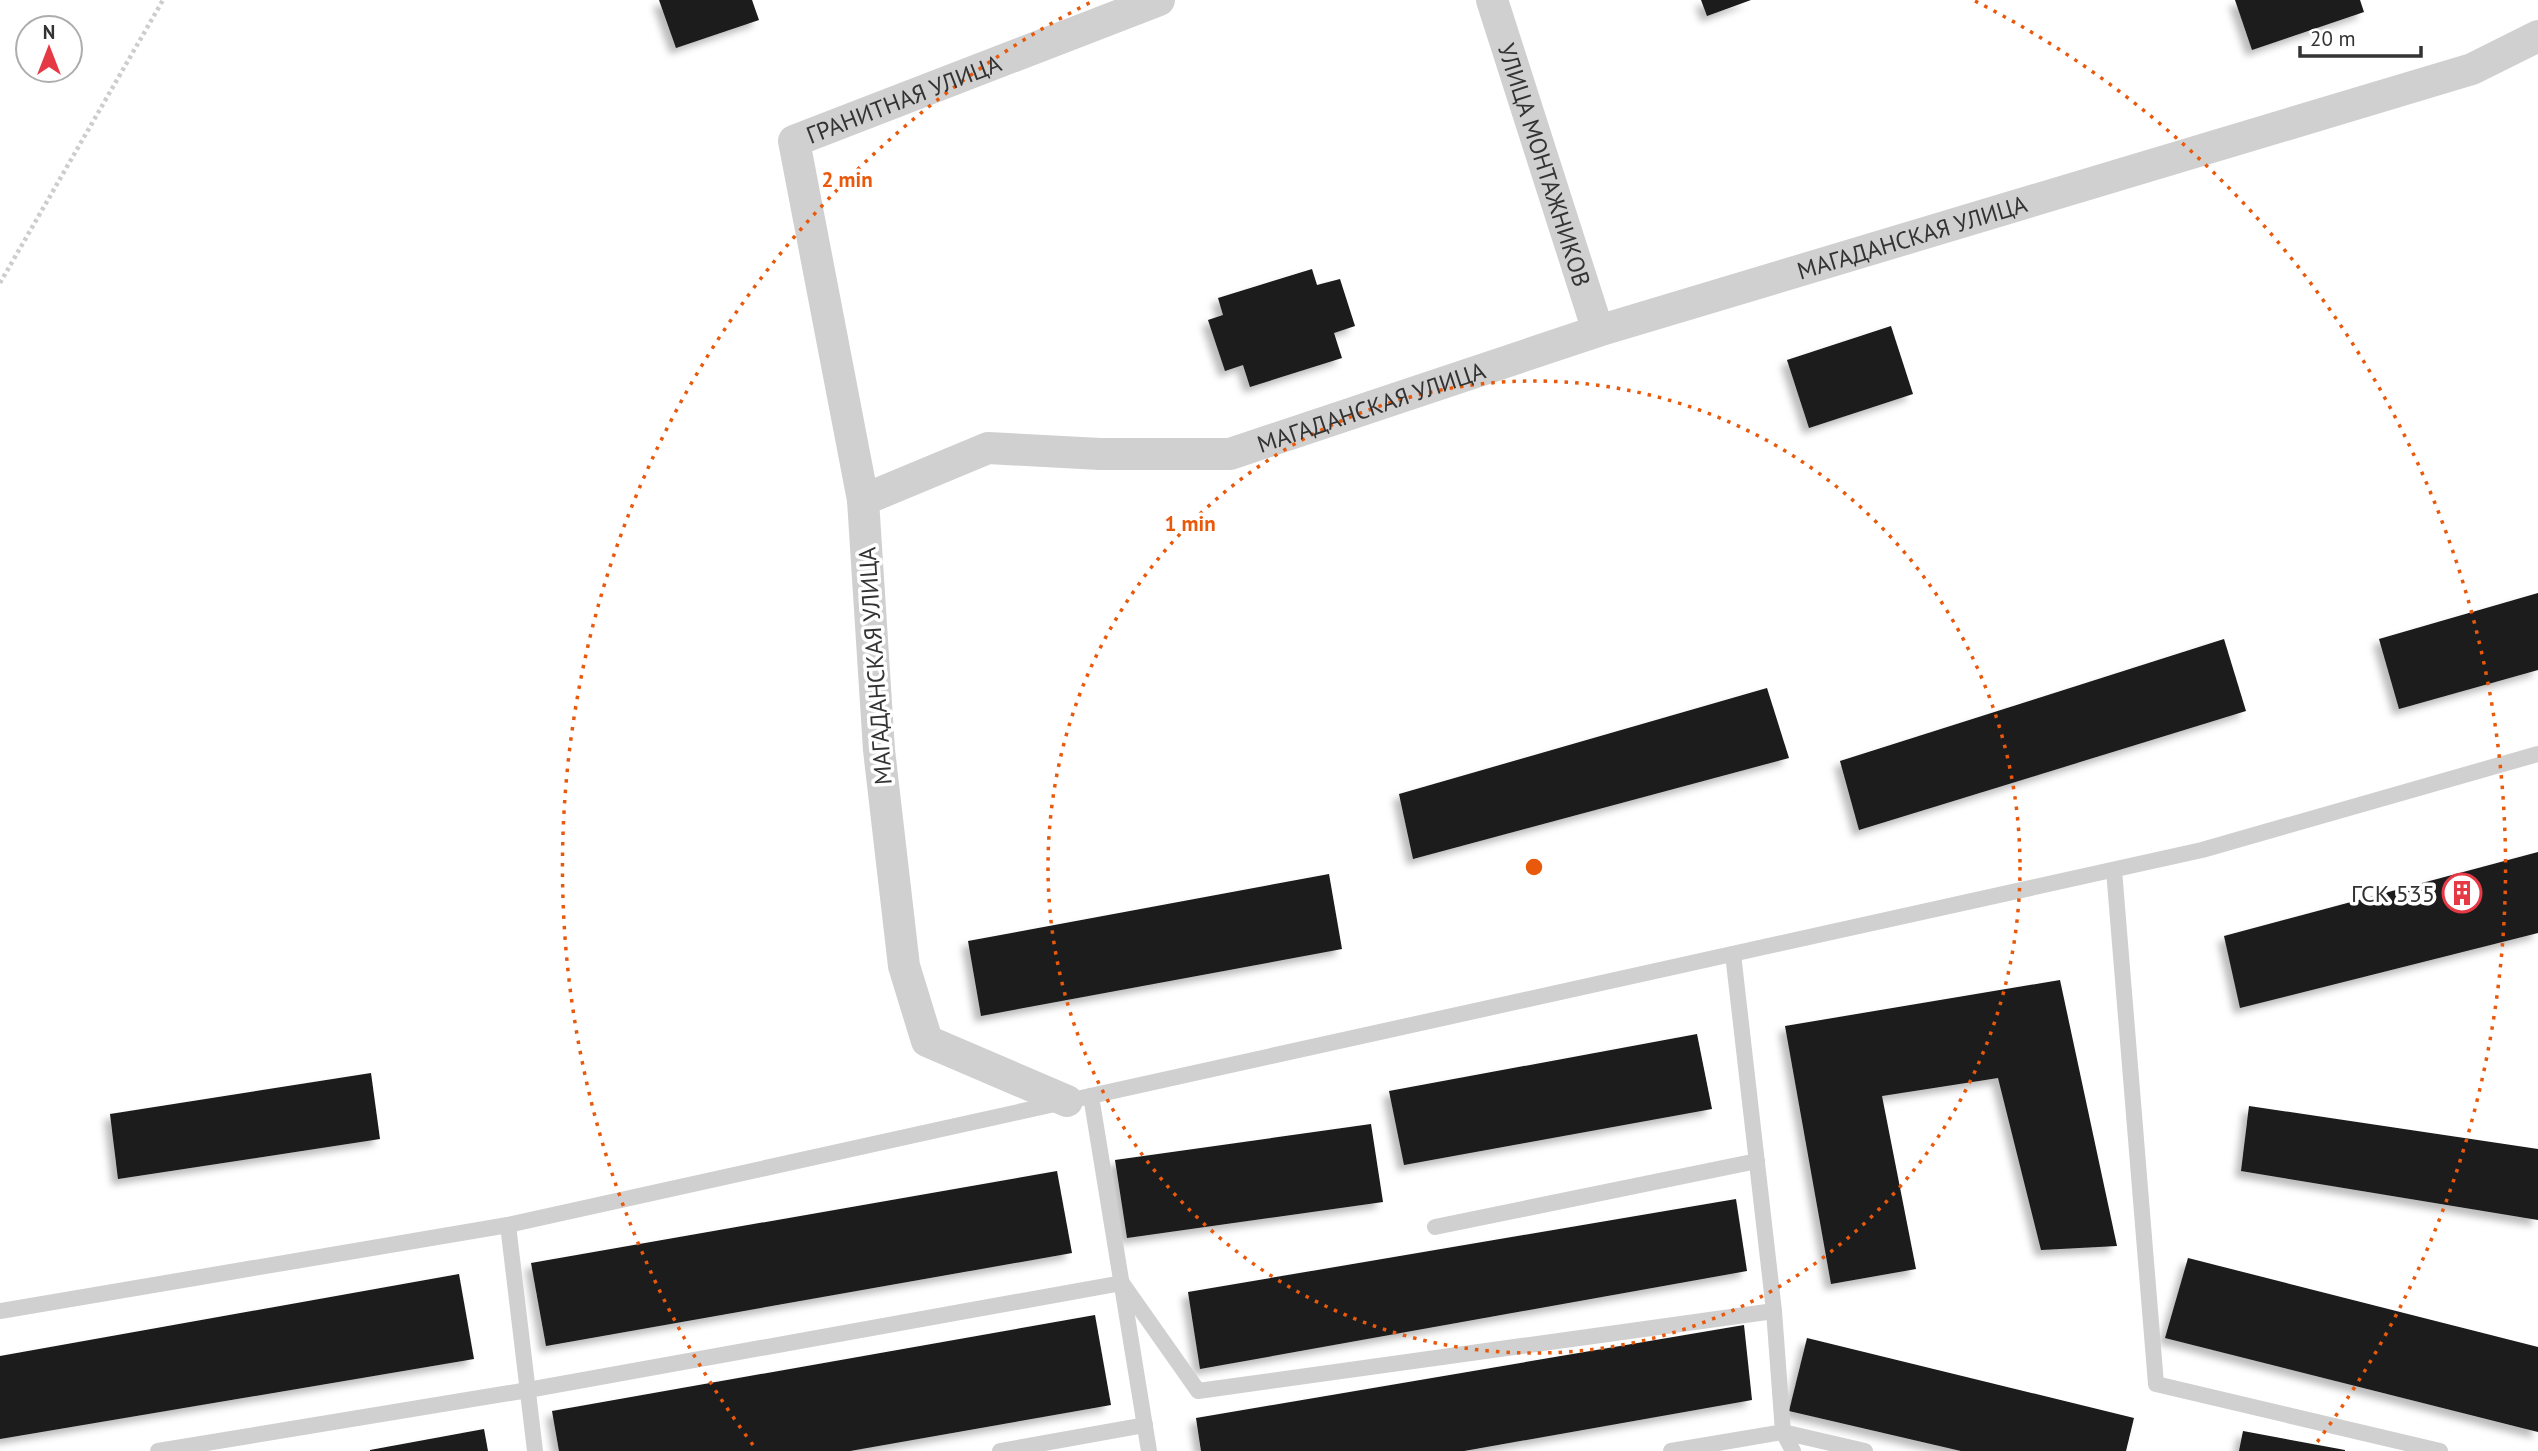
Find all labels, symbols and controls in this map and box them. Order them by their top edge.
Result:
north arrow [14,14,84,84]
scale bar [2300,14,2421,58]
text: N [43,20,55,44]
text: 20 m [2310,25,2356,52]
street label: УЛИЦА МОНТАЖНИКОВ [1491,39,1598,290]
street label: ГРАНИТНАЯ УЛИЦА [802,47,1005,150]
text: 2 min [821,166,873,193]
street label: МАГАДАНСКАЯ УЛИЦА [1793,188,2031,286]
street label: МАГАДАНСКАЯ УЛИЦА [1253,354,1489,459]
text: 1 min [1164,510,1216,537]
street label: МАГАДАНСКАЯ УЛИЦА [851,546,899,786]
centre of rings [1522,855,1546,879]
building icon: ГСК 535 [2441,872,2483,914]
place label: ГСК 535 [2351,878,2435,909]

